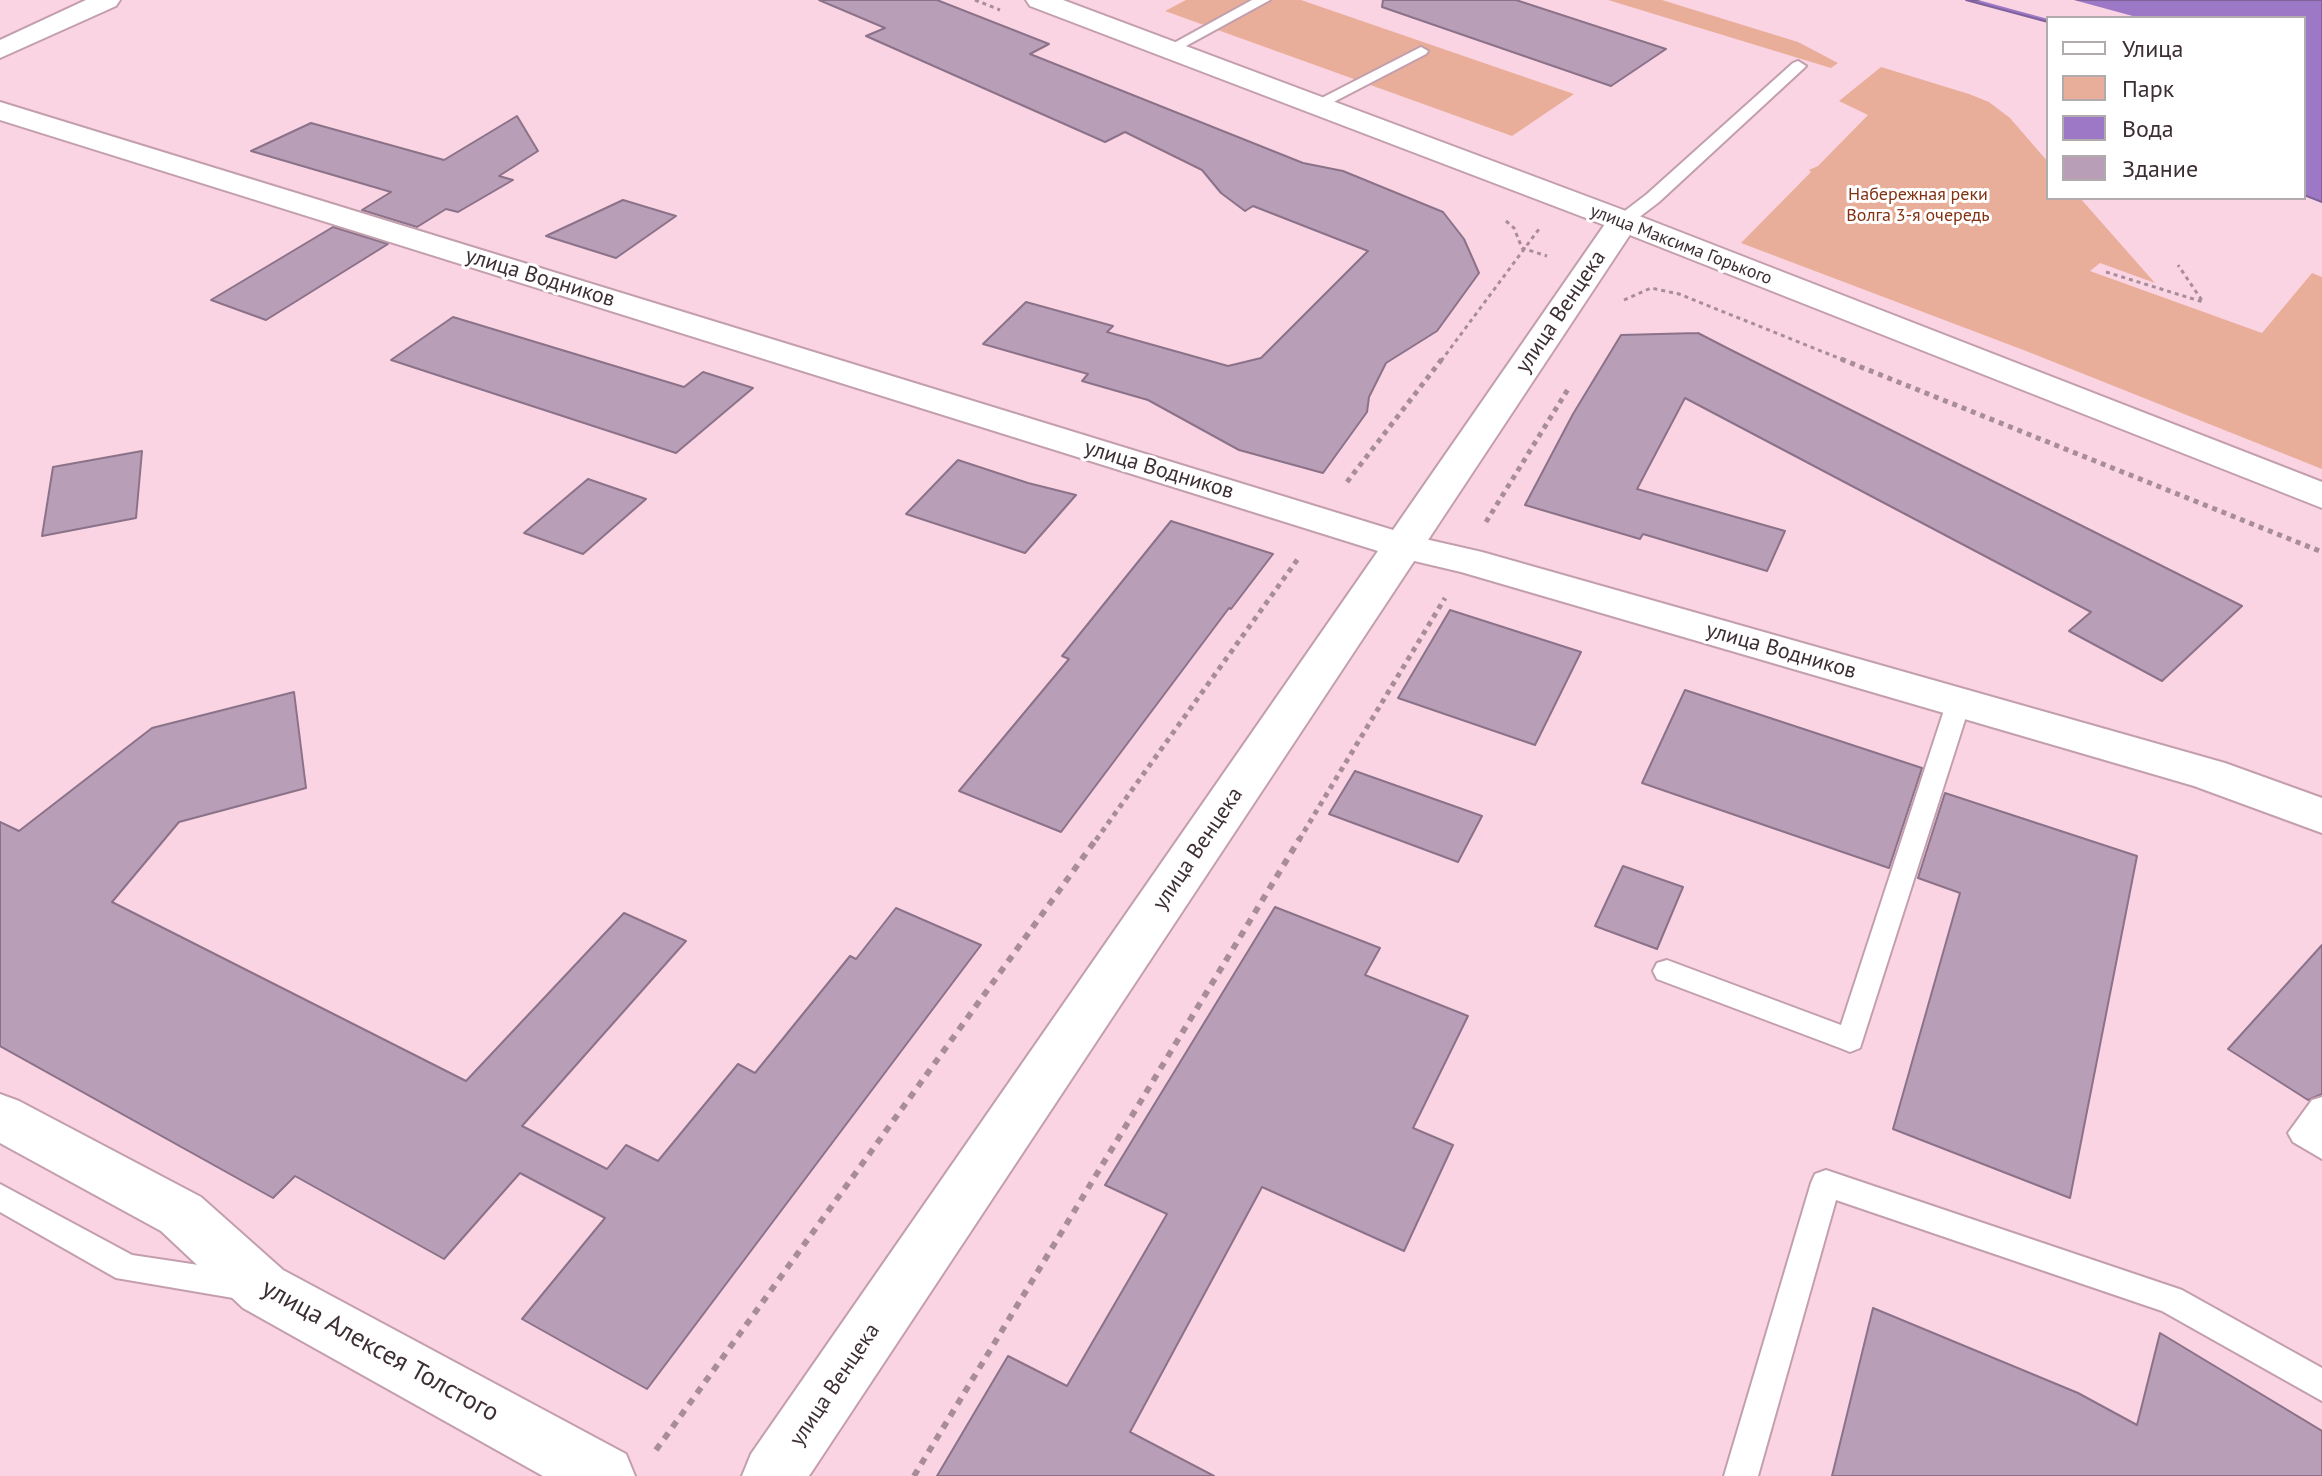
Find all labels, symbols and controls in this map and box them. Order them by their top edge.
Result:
legend [2046,16,2306,200]
text: Улица [2122,33,2183,64]
text: Парк [2122,73,2174,104]
text: Вода [2122,113,2174,144]
text: Здание [2122,153,2198,184]
park label: Набережная реки Волга 3-я очередь [1846,184,1990,226]
street label: улица Максима Горького [1587,200,1775,290]
street label: улица Водников [462,243,618,313]
street label: улица Венцека [1510,246,1612,378]
street label: улица Водников [1081,435,1237,505]
street label: улица Водников [1703,617,1859,685]
street label: улица Венцека [1147,783,1249,915]
street label: улица Алексея Толстого [256,1273,504,1429]
street label: улица Венцека [784,1319,886,1451]

